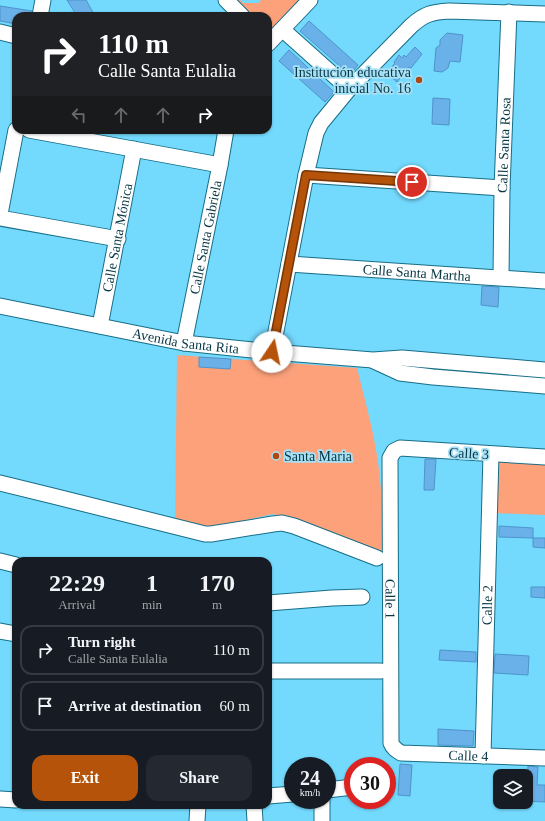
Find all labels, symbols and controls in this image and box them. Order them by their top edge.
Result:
icon: right [32,28,84,80]
text: 110 m [98,28,169,59]
text: Calle Santa Eulalia [98,61,236,81]
place label: Institución educativa inicial No. 16 [294,65,412,96]
marker: Institución educativa inicial No. 16 [414,75,424,85]
street label: Calle Santa Rosa [495,96,514,193]
icon: left [68,104,90,126]
icon: ahead [110,104,132,126]
icon: ahead [152,104,174,126]
icon: right [194,104,216,126]
pin [395,165,429,199]
icon: arrive [401,171,423,193]
street label: Calle Santa Gabriela [187,178,225,296]
street label: Calle Santa Mónica [100,181,135,293]
street label: Calle Santa Martha [362,262,472,284]
street label: Avenida Santa Rita [131,326,240,357]
position arrow [251,331,293,373]
street label: Calle 3 [449,445,489,462]
place label: Santa Maria [284,449,353,464]
marker: Santa Maria [271,451,281,461]
text: 22:29 [49,570,105,596]
text: 1 [146,570,158,596]
text: 170 [199,570,235,596]
street label: Calle 1 [382,579,398,619]
street label: Calle 2 [479,585,496,625]
text: Arrival [58,597,96,612]
text: min [142,597,162,612]
text: m [212,597,222,612]
text: Turn right [68,634,135,650]
icon: right [34,639,56,661]
text: 110 m [213,642,250,658]
text: Calle Santa Eulalia [68,651,168,666]
icon: arrive [34,695,56,717]
text: Arrive at destination [68,698,201,714]
text: 60 m [220,698,250,714]
street label: Calle 4 [448,748,489,764]
button: Exit [32,755,138,801]
button: Share [146,755,252,801]
speed limit sign: 30 [344,757,396,809]
text: 24 [300,767,320,789]
map controls [493,769,533,809]
button: layers [493,769,533,809]
text: km/h [300,787,320,798]

